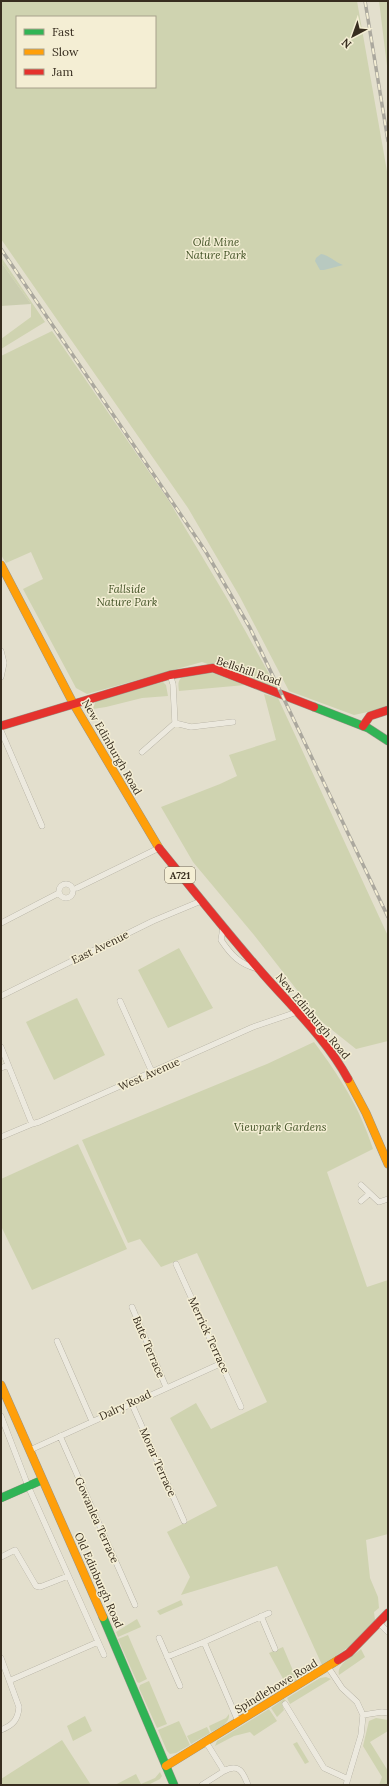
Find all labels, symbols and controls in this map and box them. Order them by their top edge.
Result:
legend [16,16,156,88]
north arrow [333,16,373,56]
text: Fast [52,24,75,39]
text: N [338,35,354,52]
text: Slow [52,44,79,59]
text: Jam [51,64,73,79]
park label: Old Mine Nature Park [186,235,247,262]
park label: Fallside Nature Park [97,582,158,609]
street label: Bellshill Road [215,653,284,689]
street label: New Edinburgh Road [79,697,145,798]
road number: A721 [165,867,195,883]
street label: East Avenue [69,927,131,967]
street label: New Edinburgh Road [273,970,353,1062]
street label: West Avenue [116,1054,182,1094]
park label: Viewpark Gardens [234,1120,327,1134]
street label: Merrick Terrace [185,1295,233,1375]
street label: Bute Terrace [130,1314,168,1380]
street label: Dalry Road [97,1387,154,1423]
street label: Morar Terrace [137,1425,179,1499]
street label: Gowanlea Terrace [72,1475,122,1565]
street label: Old Edinburgh Road [72,1530,127,1630]
street label: Spindlehowe Road [232,1656,320,1716]

